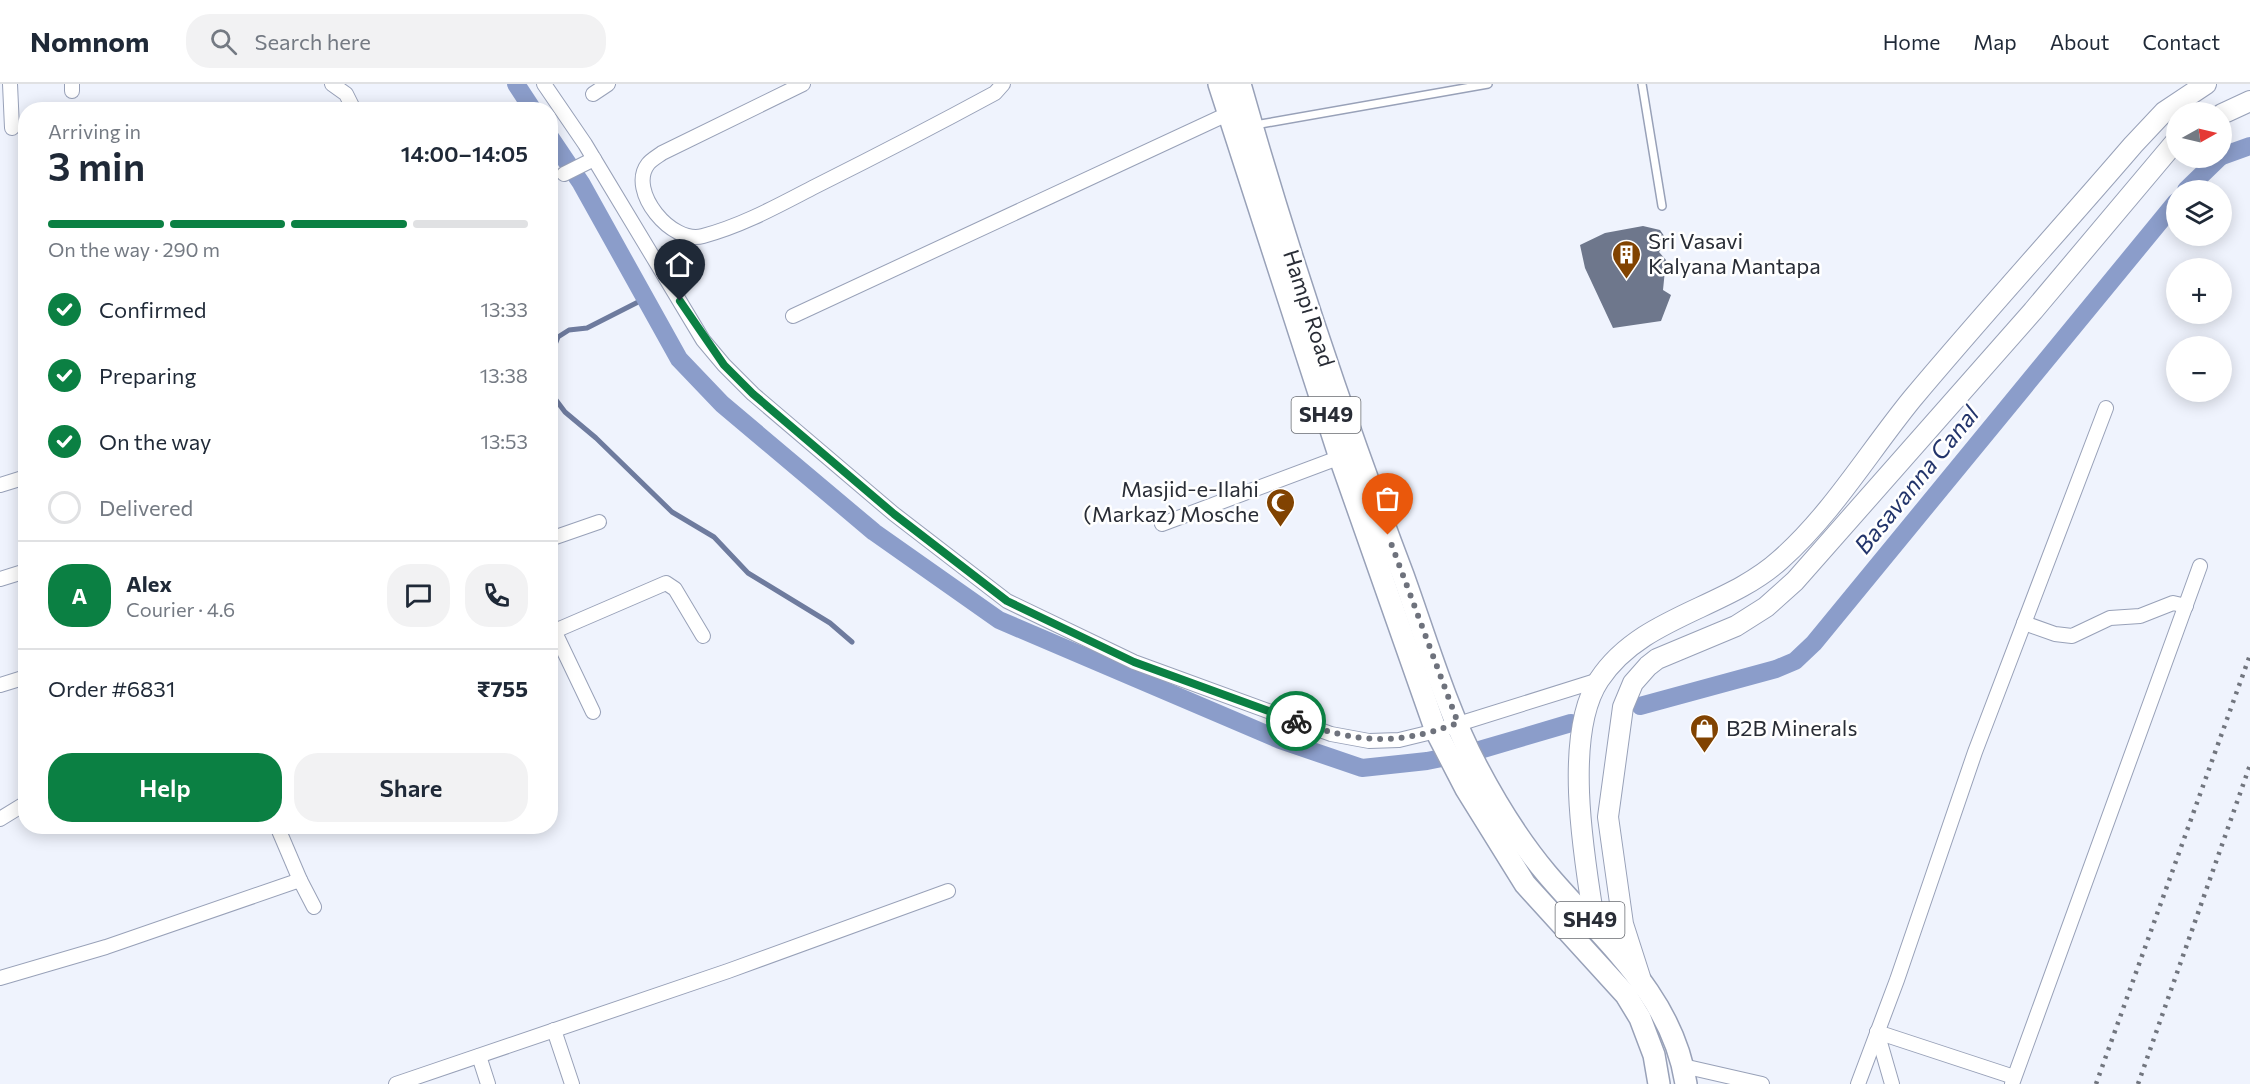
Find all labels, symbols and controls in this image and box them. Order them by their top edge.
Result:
search box [186,14,606,68]
text: Nomnom [30,24,150,58]
icon: search [207,25,240,58]
text: Search here [255,28,371,55]
text: Home [1883,29,1940,54]
text: Map [1973,29,2017,54]
text: About [2050,29,2109,54]
text: Contact [2142,29,2220,54]
north arrow [2166,102,2232,168]
map controls [2166,102,2232,402]
text: Arriving in [48,119,141,143]
text: 14:00–14:05 [401,140,528,167]
text: 3 min [48,141,145,189]
button: layers [2166,180,2232,246]
place label: Sri Vasavi Kalyana Mantapa [1648,227,1821,279]
text: On the way · 290 m [48,237,220,261]
building icon: Sri Vasavi Kalyana Mantapa [1611,238,1643,280]
pin [654,239,705,301]
street label: Hampi Road [1278,246,1341,370]
icon: home [663,248,696,281]
button: + [2166,258,2232,324]
icon: check [48,293,81,326]
text: Confirmed [99,296,206,323]
text: 13:33 [481,297,528,321]
button: − [2166,336,2232,402]
icon: check [48,359,81,392]
text: Preparing [99,362,196,389]
text: 13:38 [480,363,528,387]
road number: SH49 [1292,397,1360,433]
water label: Basavanna Canal [1847,399,1985,559]
icon: check [48,425,81,458]
text: On the way [99,428,211,455]
text: 13:53 [480,429,528,453]
pin [1362,473,1413,535]
place label: Masjid-e-Ilahi (Markaz) Mosche [1083,475,1259,527]
icon: bag [1371,482,1404,515]
mosque icon: Masjid-e-Ilahi (Markaz) Mosche [1264,486,1296,528]
text: Delivered [99,494,193,521]
button: chat [387,564,450,627]
button: phone [465,564,528,627]
text: Alex [126,570,172,597]
text: A [72,582,87,609]
text: Courier · 4.6 [126,597,235,621]
text: Order #6831 [48,675,175,702]
text: ₹755 [477,675,528,702]
courier [1266,691,1326,751]
icon: bike [1280,705,1313,738]
shop icon: B2B Minerals [1689,712,1721,754]
place label: B2B Minerals [1726,714,1857,741]
button: Help [48,753,282,822]
button: Share [294,753,528,822]
road number: SH49 [1556,902,1624,938]

